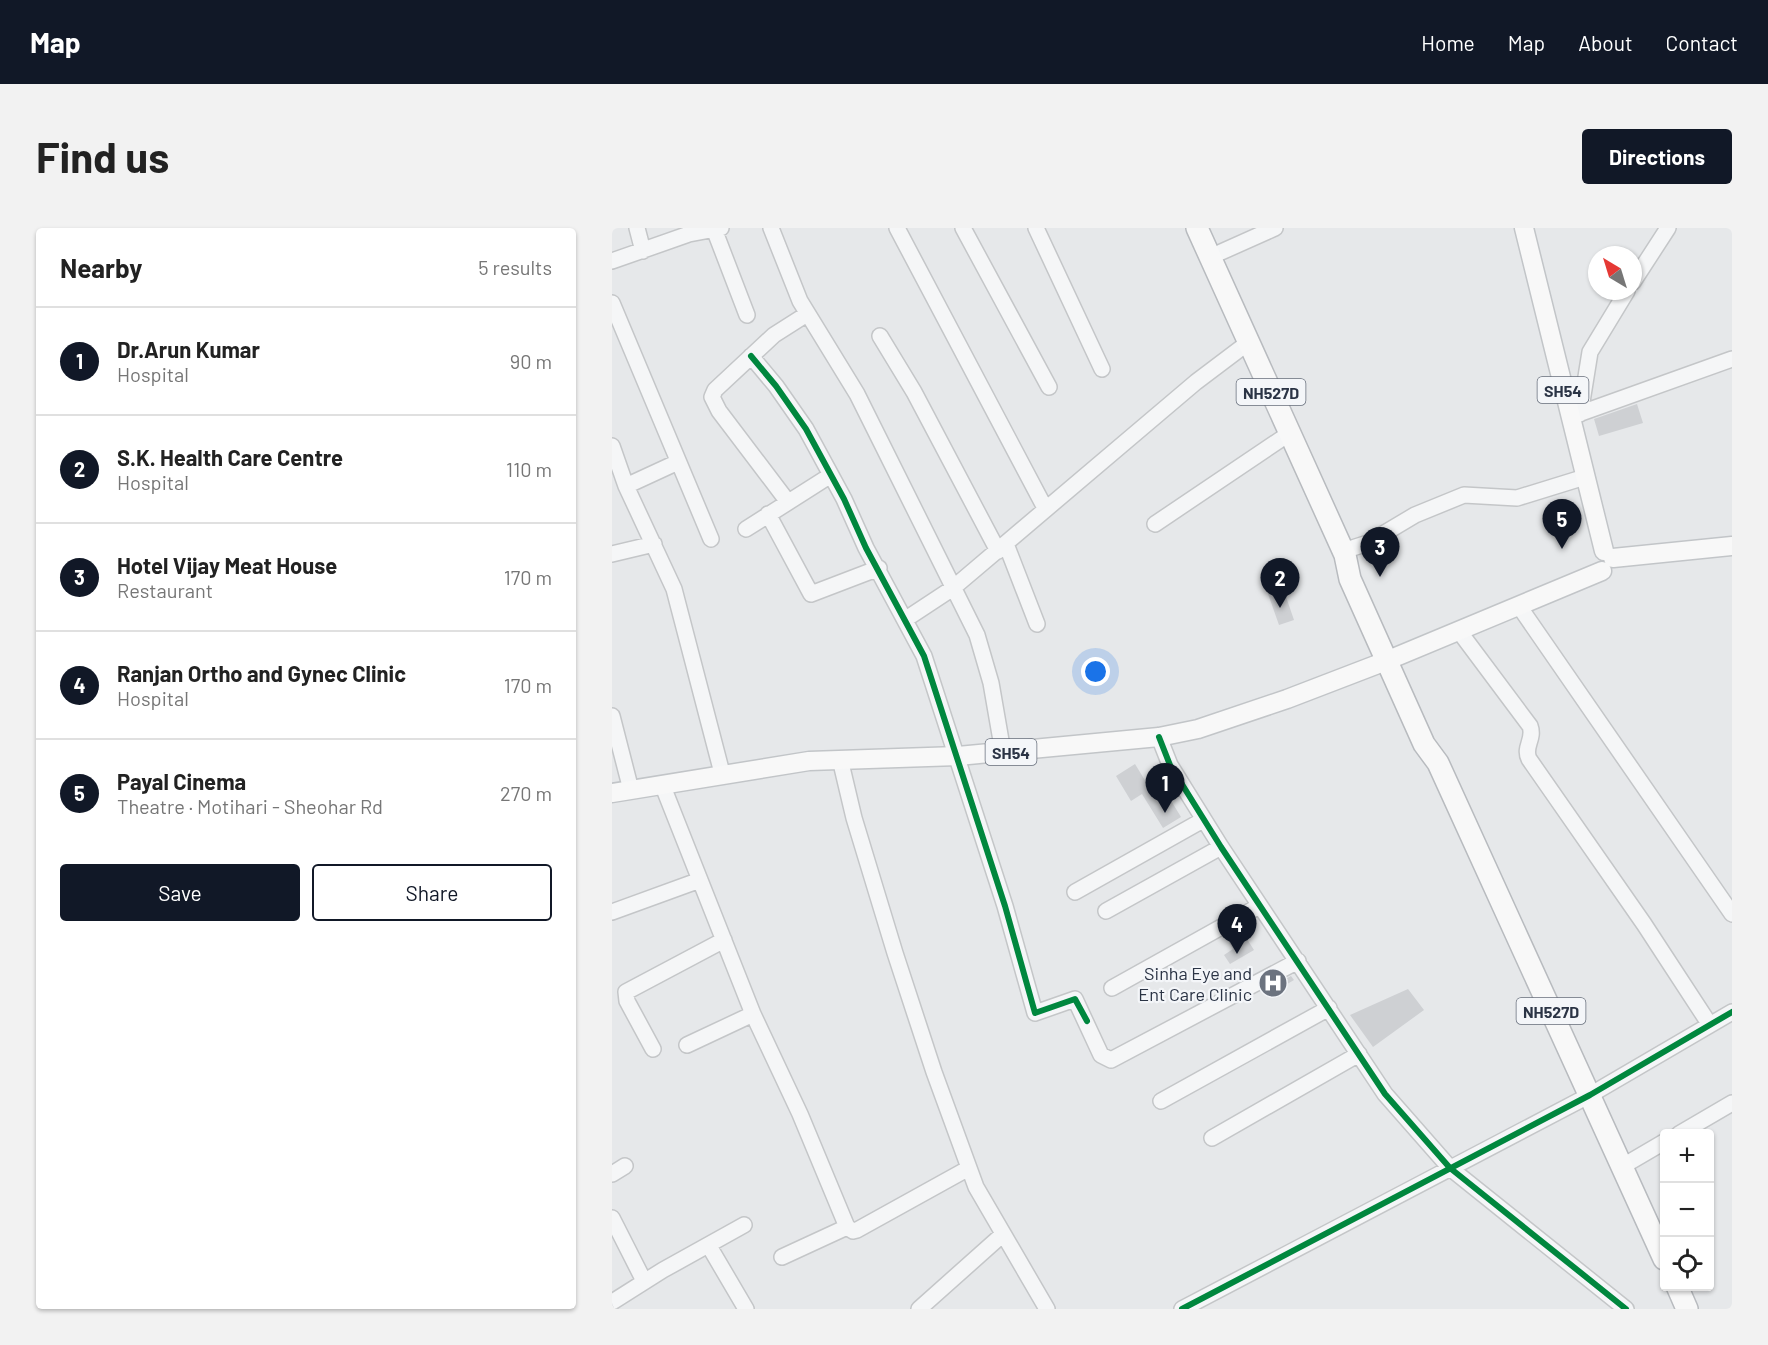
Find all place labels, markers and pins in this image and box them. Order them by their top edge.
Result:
pin: 5 [1542,500,1582,549]
pin: 3 [1360,528,1400,577]
pin: 2 [1260,558,1300,608]
pin: 1 [1146,764,1184,813]
pin: 4 [1218,904,1256,954]
place label: Sinha Eye and Ent Care Clinic [1138,962,1252,1005]
hospital icon: Sinha Eye and Ent Care Clinic [1257,967,1289,999]

